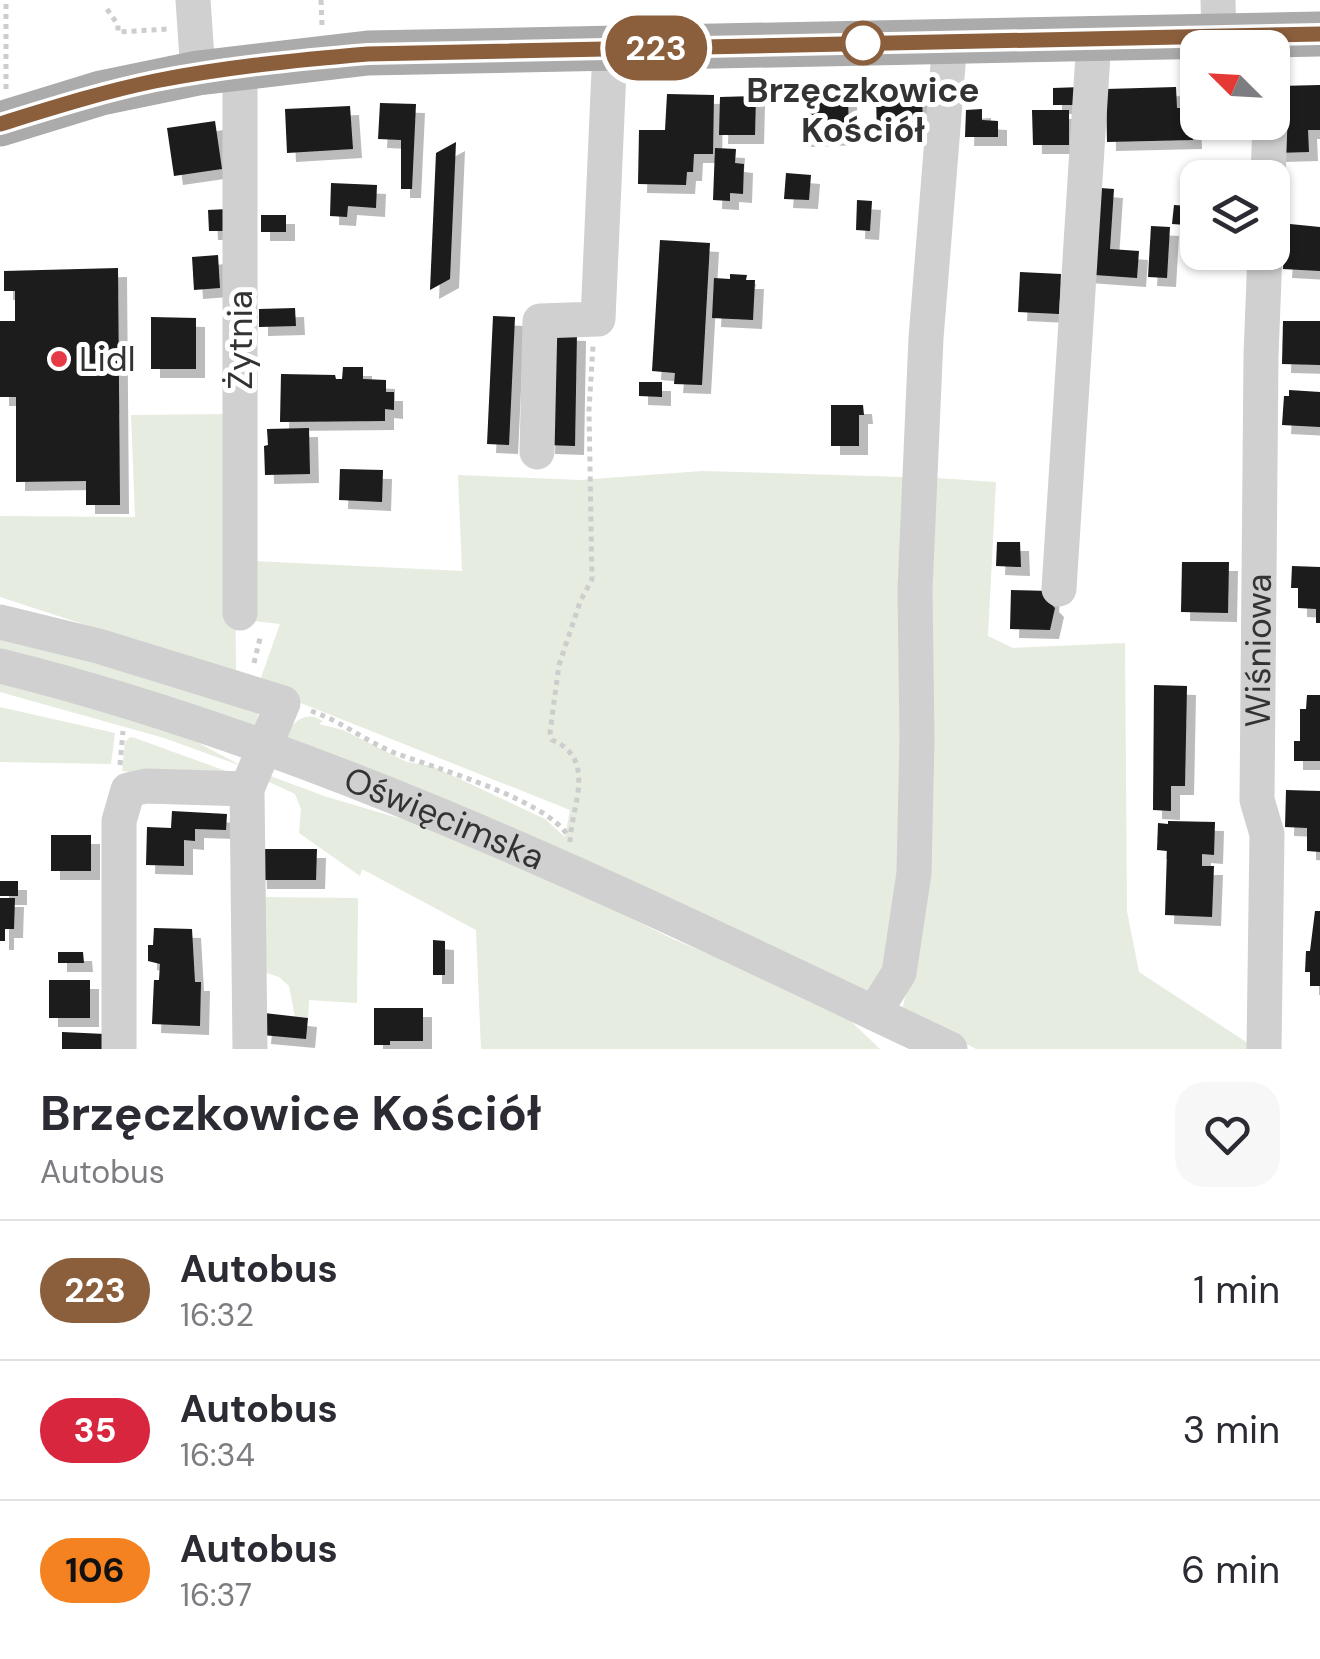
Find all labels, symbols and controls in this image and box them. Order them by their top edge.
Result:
line badge: 223 [598,15,714,80]
marker: Brzęczkowice Kościół [842,22,884,64]
text: 223 [625,25,687,71]
north arrow [1180,30,1290,140]
map controls [1180,30,1290,270]
place label: Brzęczkowice Kościół [746,67,980,153]
button: layers [1180,160,1290,270]
street label: Żytnia [217,290,263,390]
place label: Lidl [79,336,136,382]
marker: Lidl [48,348,70,370]
street label: Wiśniowa [1235,573,1282,727]
street label: Oświęcimska [337,756,551,880]
text: Brzęczkowice Kościół [40,1082,541,1145]
button: heart [1175,1082,1280,1187]
text: Autobus [40,1151,165,1193]
text: Autobus [180,1244,338,1294]
text: 1 min [1193,1265,1280,1315]
text: 223 [64,1267,126,1313]
text: 16:32 [180,1294,254,1336]
text: Autobus [180,1384,338,1434]
text: 3 min [1183,1405,1280,1455]
text: 35 [74,1407,116,1453]
text: 16:34 [180,1434,255,1476]
text: Autobus [180,1524,338,1574]
text: 6 min [1181,1545,1280,1595]
text: 106 [65,1547,125,1593]
text: 16:37 [180,1574,252,1616]

